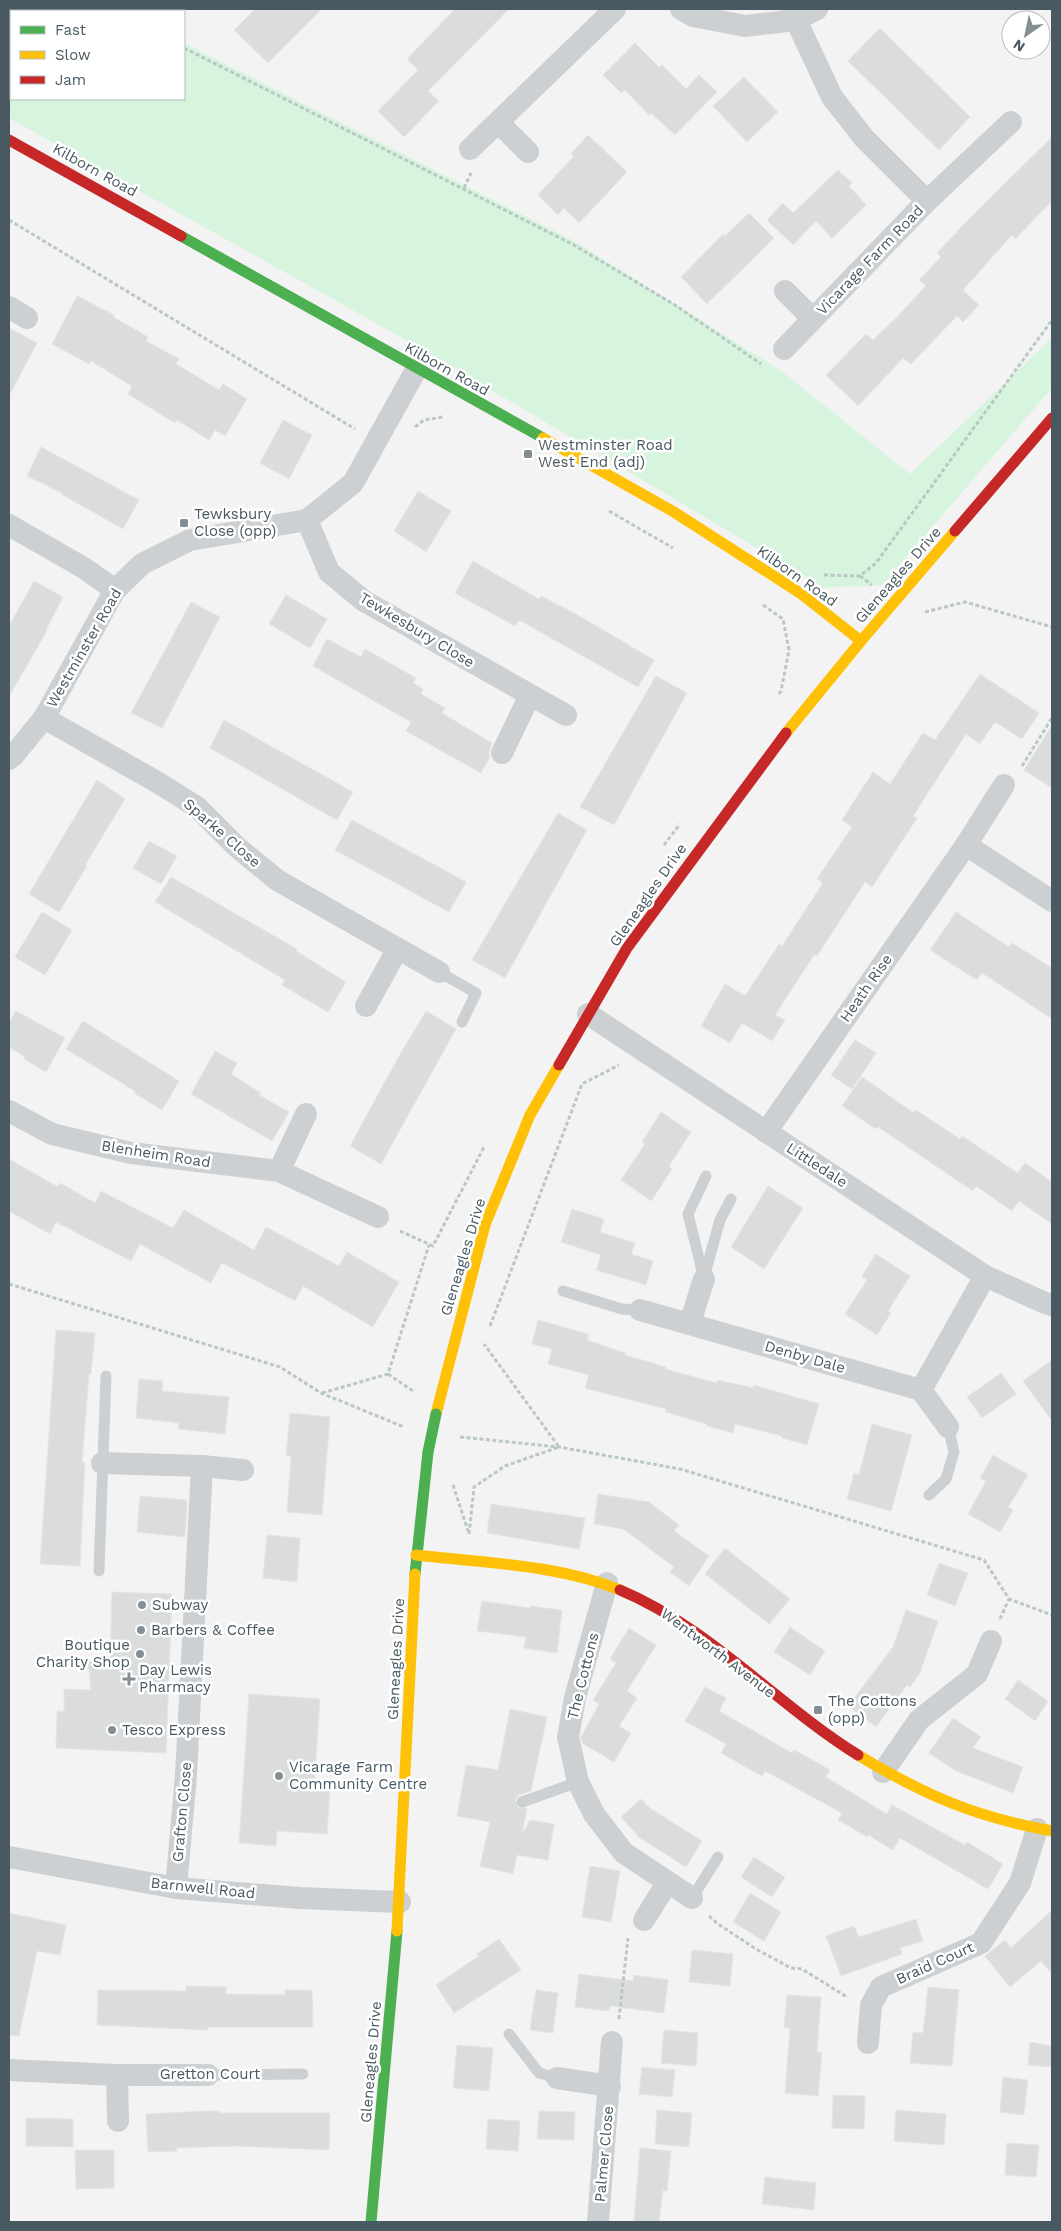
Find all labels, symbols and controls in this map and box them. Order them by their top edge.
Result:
legend [10,10,185,100]
north arrow [1001,10,1051,60]
text: Fast [55,21,87,39]
text: N [1010,36,1028,55]
text: Slow [55,46,91,64]
text: Jam [55,71,86,89]
street label: Kilborn Road [50,139,140,201]
street label: Vicarage Farm Road [813,201,927,319]
street label: Kilborn Road [402,338,492,400]
place label: Westminster Road West End (adj) [538,436,673,471]
marker: Westminster Road West End (adj) [522,448,534,460]
place label: Tewksbury Close (opp) [194,505,276,540]
marker: Tewksbury Close (opp) [178,517,190,529]
street label: Gleneagles Drive [851,523,945,627]
street label: Kilborn Road [753,542,841,610]
street label: Westminster Road [43,585,125,711]
street label: Tewkesbury Close [356,589,478,671]
street label: Sparke Close [180,795,264,871]
street label: Gleneagles Drive [606,840,690,950]
street label: Heath Rise [836,951,896,1025]
street label: Blenheim Road [100,1136,212,1172]
street label: Littledale [783,1139,851,1191]
street label: Gleneagles Drive [437,1196,489,1318]
street label: Denby Dale [763,1337,847,1377]
place label: Subway [152,1596,208,1614]
street label: Gleneagles Drive [384,1598,408,1720]
marker: Subway [136,1599,148,1611]
street label: Wentworth Avenue [657,1604,779,1702]
place label: Barbers & Coffee [151,1621,275,1639]
marker: Barbers & Coffee [135,1624,147,1636]
street label: The Cottons [564,1631,602,1721]
place label: Boutique Charity Shop [36,1636,130,1671]
marker: Boutique Charity Shop [134,1648,146,1660]
place label: Day Lewis Pharmacy [139,1661,212,1696]
marker: Day Lewis Pharmacy [123,1673,135,1685]
place label: The Cottons (opp) [828,1692,917,1727]
marker: The Cottons (opp) [812,1704,824,1716]
place label: Tesco Express [122,1721,226,1739]
marker: Tesco Express [106,1724,118,1736]
place label: Vicarage Farm Community Centre [289,1758,427,1793]
street label: Grafton Close [169,1761,195,1863]
marker: Vicarage Farm Community Centre [273,1770,285,1782]
street label: Barnwell Road [150,1874,256,1902]
street label: Braid Court [893,1938,977,1988]
street label: Gleneagles Drive [357,2000,385,2124]
street label: Gretton Court [160,2065,261,2083]
street label: Palmer Close [591,2105,617,2203]

